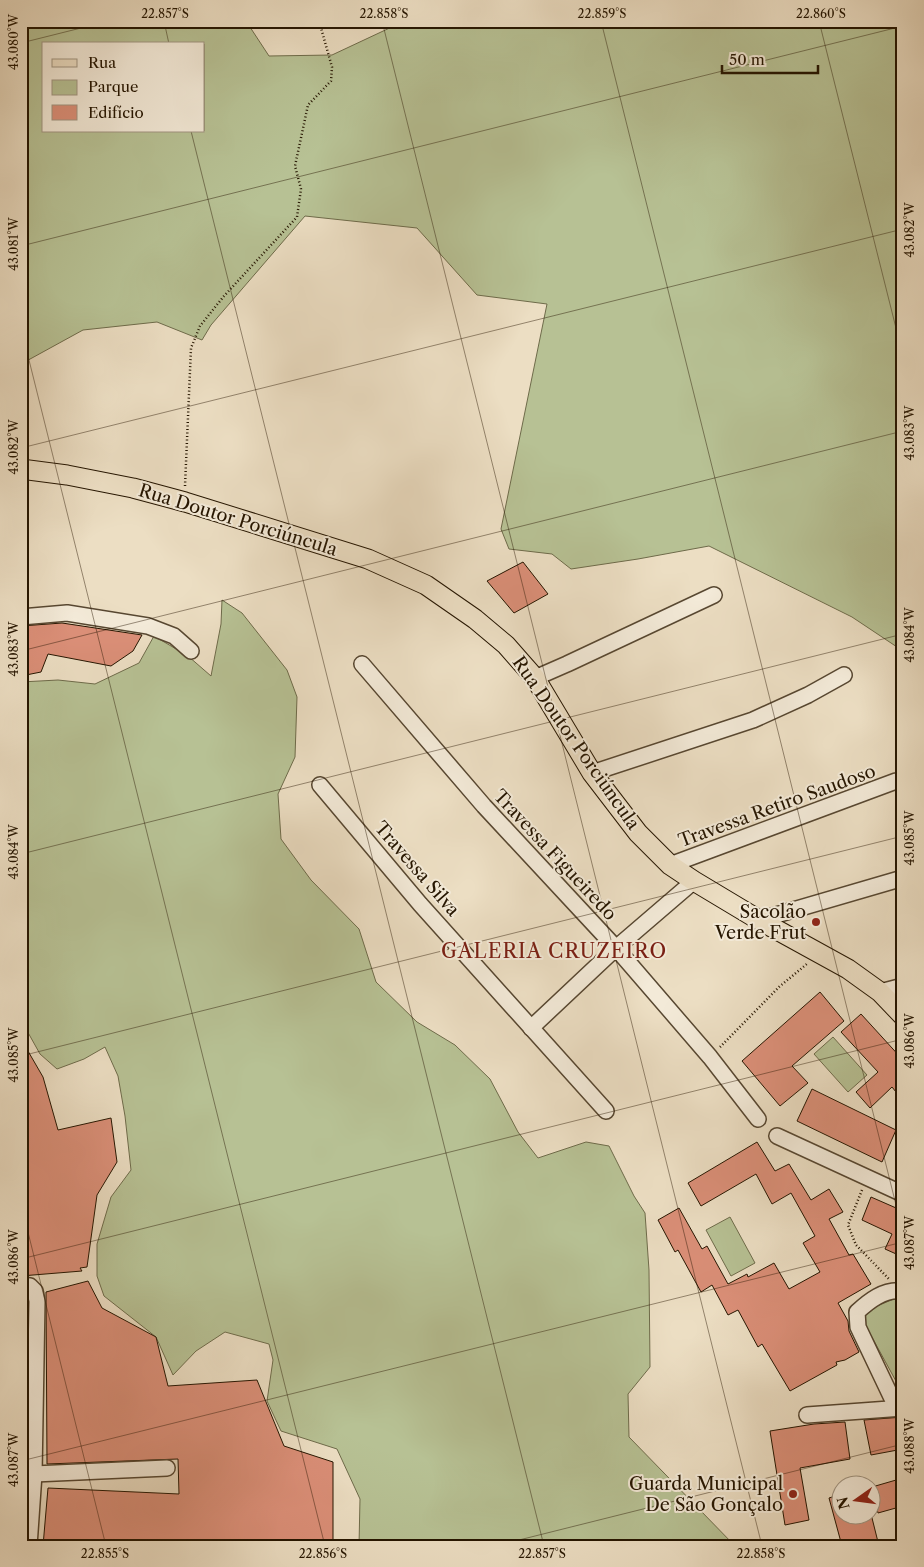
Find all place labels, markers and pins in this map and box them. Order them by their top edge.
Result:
place label: Sacolão Verde Frut [714,901,807,944]
marker: Sacolão Verde Frut [810,916,822,928]
place label: Guarda Municipal De São Gonçalo [629,1473,783,1516]
marker: Guarda Municipal De São Gonçalo [787,1488,799,1500]

